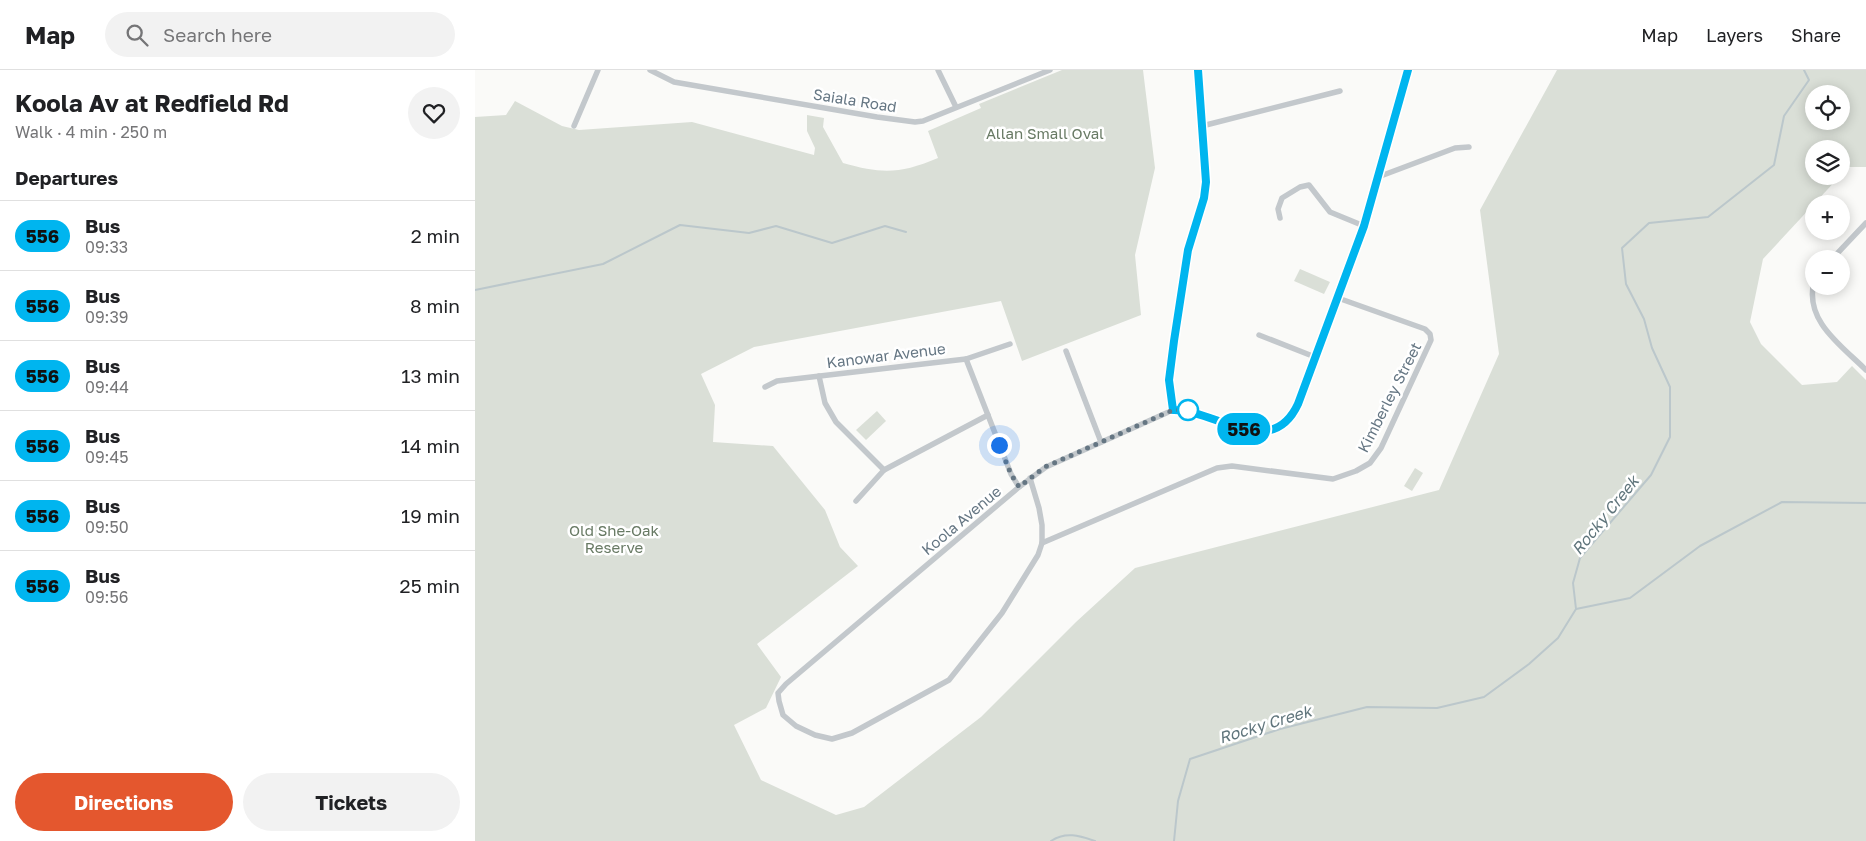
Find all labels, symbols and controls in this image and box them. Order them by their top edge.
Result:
search box [105,12,455,57]
text: Map [25,20,75,49]
icon: search [123,21,151,49]
text: Search here [163,23,272,46]
text: Map [1641,24,1678,46]
text: Layers [1706,24,1763,46]
text: Share [1791,24,1841,46]
street label: Saiala Road [812,85,898,115]
map controls [1805,85,1850,295]
button: locate [1805,85,1850,130]
button: heart [408,87,460,139]
text: Koola Av at Redfield Rd [15,88,289,117]
text: Walk · 4 min · 250 m [15,122,167,142]
park label: Allan Small Oval [986,124,1104,142]
button: layers [1805,140,1850,185]
text: Departures [15,166,118,189]
button: + [1805,195,1850,240]
text: Bus [85,214,120,237]
text: 2 min [411,224,460,247]
text: 556 [26,225,59,247]
text: 09:33 [85,237,128,257]
button: − [1805,250,1850,295]
text: Bus [85,284,120,307]
text: 8 min [410,294,460,317]
text: 556 [26,295,59,317]
text: 09:39 [85,307,128,327]
street label: Kanowar Avenue [826,339,947,371]
street label: Kimberley Street [1354,339,1424,455]
text: Bus [85,354,120,377]
text: 13 min [401,364,460,387]
text: 556 [26,365,59,387]
text: 09:44 [85,377,129,397]
unlabelled marker [1177,399,1199,421]
line badge: 556 [1215,413,1273,445]
text: 556 [1227,418,1261,440]
text: Bus [85,424,120,447]
your location [987,433,1012,458]
text: 14 min [401,434,460,457]
text: 556 [26,435,59,457]
text: 09:45 [85,447,128,467]
water label: Rocky Creek [1567,470,1644,559]
street label: Koola Avenue [918,481,1005,558]
text: Bus [85,494,120,517]
text: 19 min [401,504,460,527]
text: 556 [26,505,59,527]
text: 09:50 [85,517,129,537]
park label: Old She-Oak Reserve [569,521,660,556]
text: Bus [85,564,120,587]
text: 25 min [400,574,460,597]
text: 556 [26,575,59,597]
text: 09:56 [85,587,128,607]
water label: Rocky Creek [1216,700,1316,748]
button: Directions [15,773,233,831]
button: Tickets [243,773,460,831]

